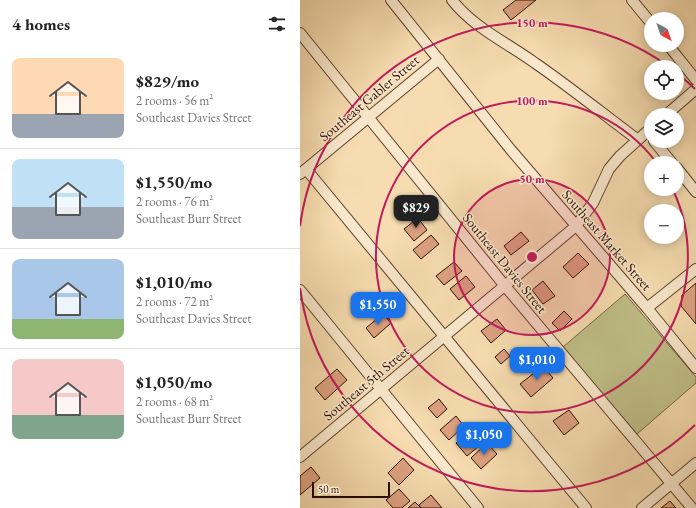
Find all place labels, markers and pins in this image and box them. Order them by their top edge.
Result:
pin: $829 [392,195,440,229]
centre of rings [525,250,539,264]
pin: $1,550 [345,292,411,326]
pin: $1,010 [504,347,570,381]
pin: $1,050 [451,422,517,456]

